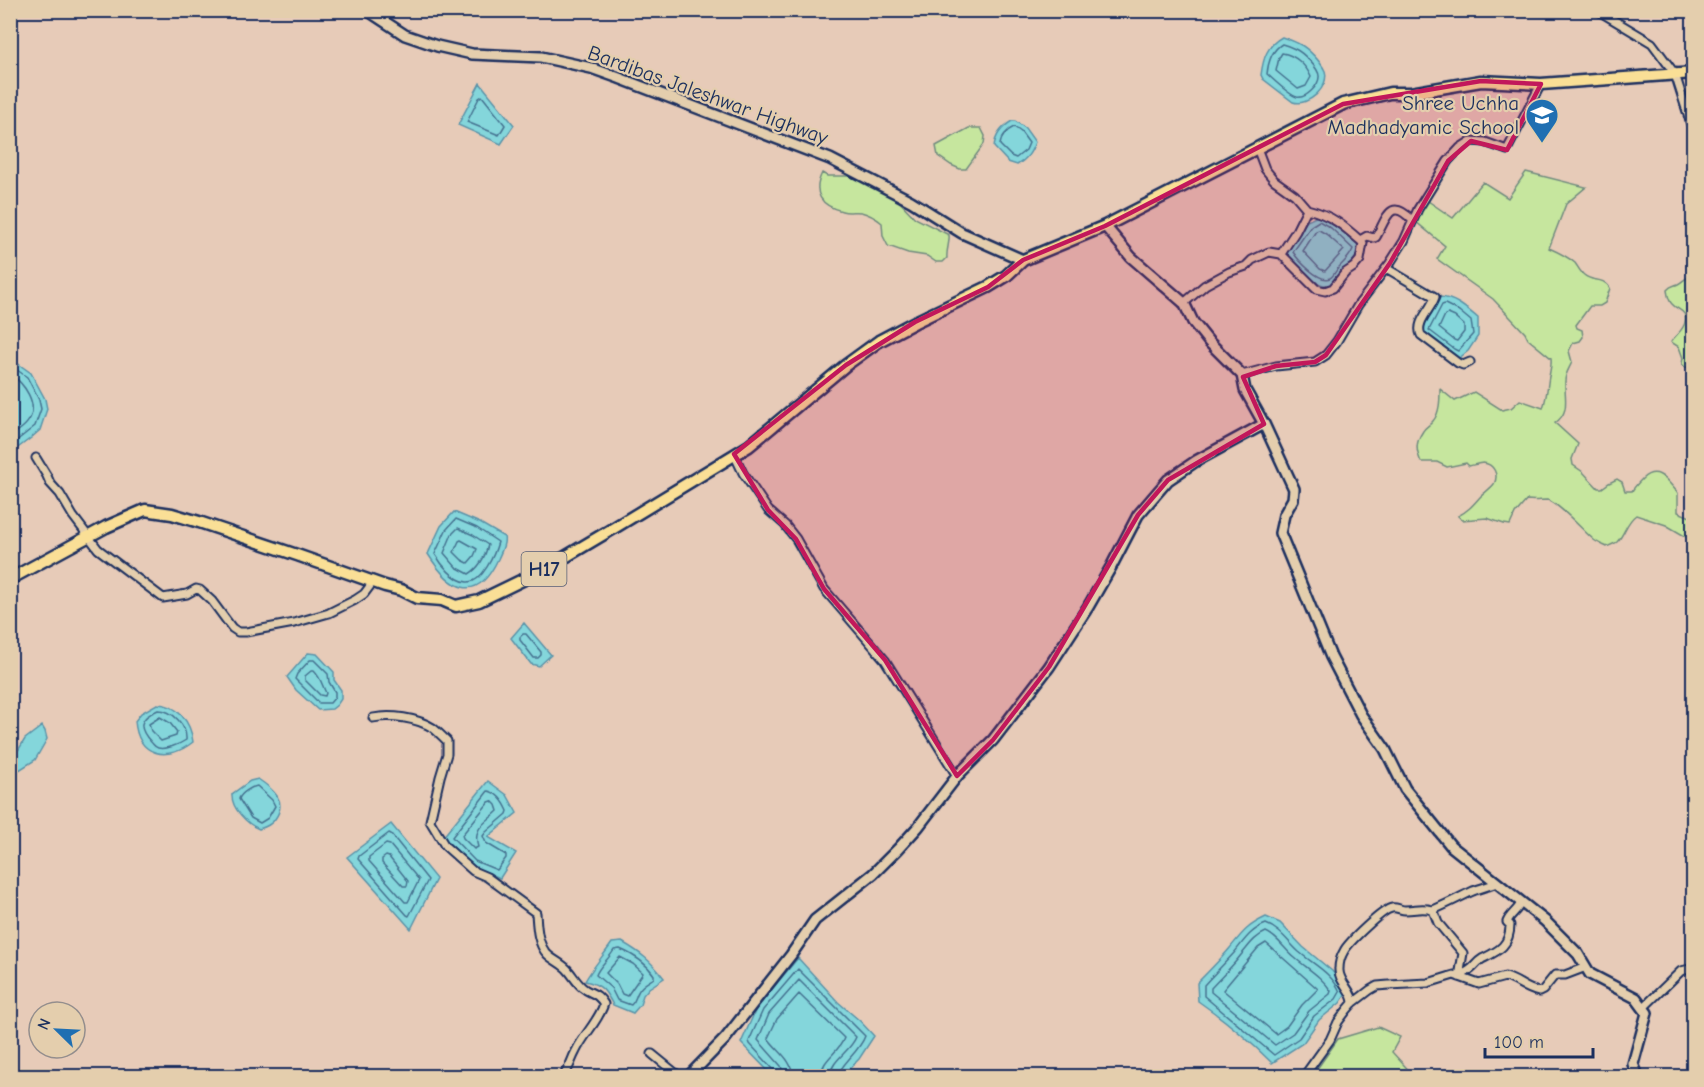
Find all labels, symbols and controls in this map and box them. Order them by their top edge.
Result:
street label: Bardibas Jaleshwar Highway [585,40,832,150]
place label: Shree Uchha Madhadyamic School [1327,91,1519,139]
school or university icon: Shree Uchha Madhadyamic School [1524,97,1560,144]
road number: H17 [522,552,566,586]
north arrow [27,1000,87,1060]
text: N [34,1016,55,1033]
scale bar [1485,1021,1593,1059]
text: 100 m [1494,1032,1544,1053]

